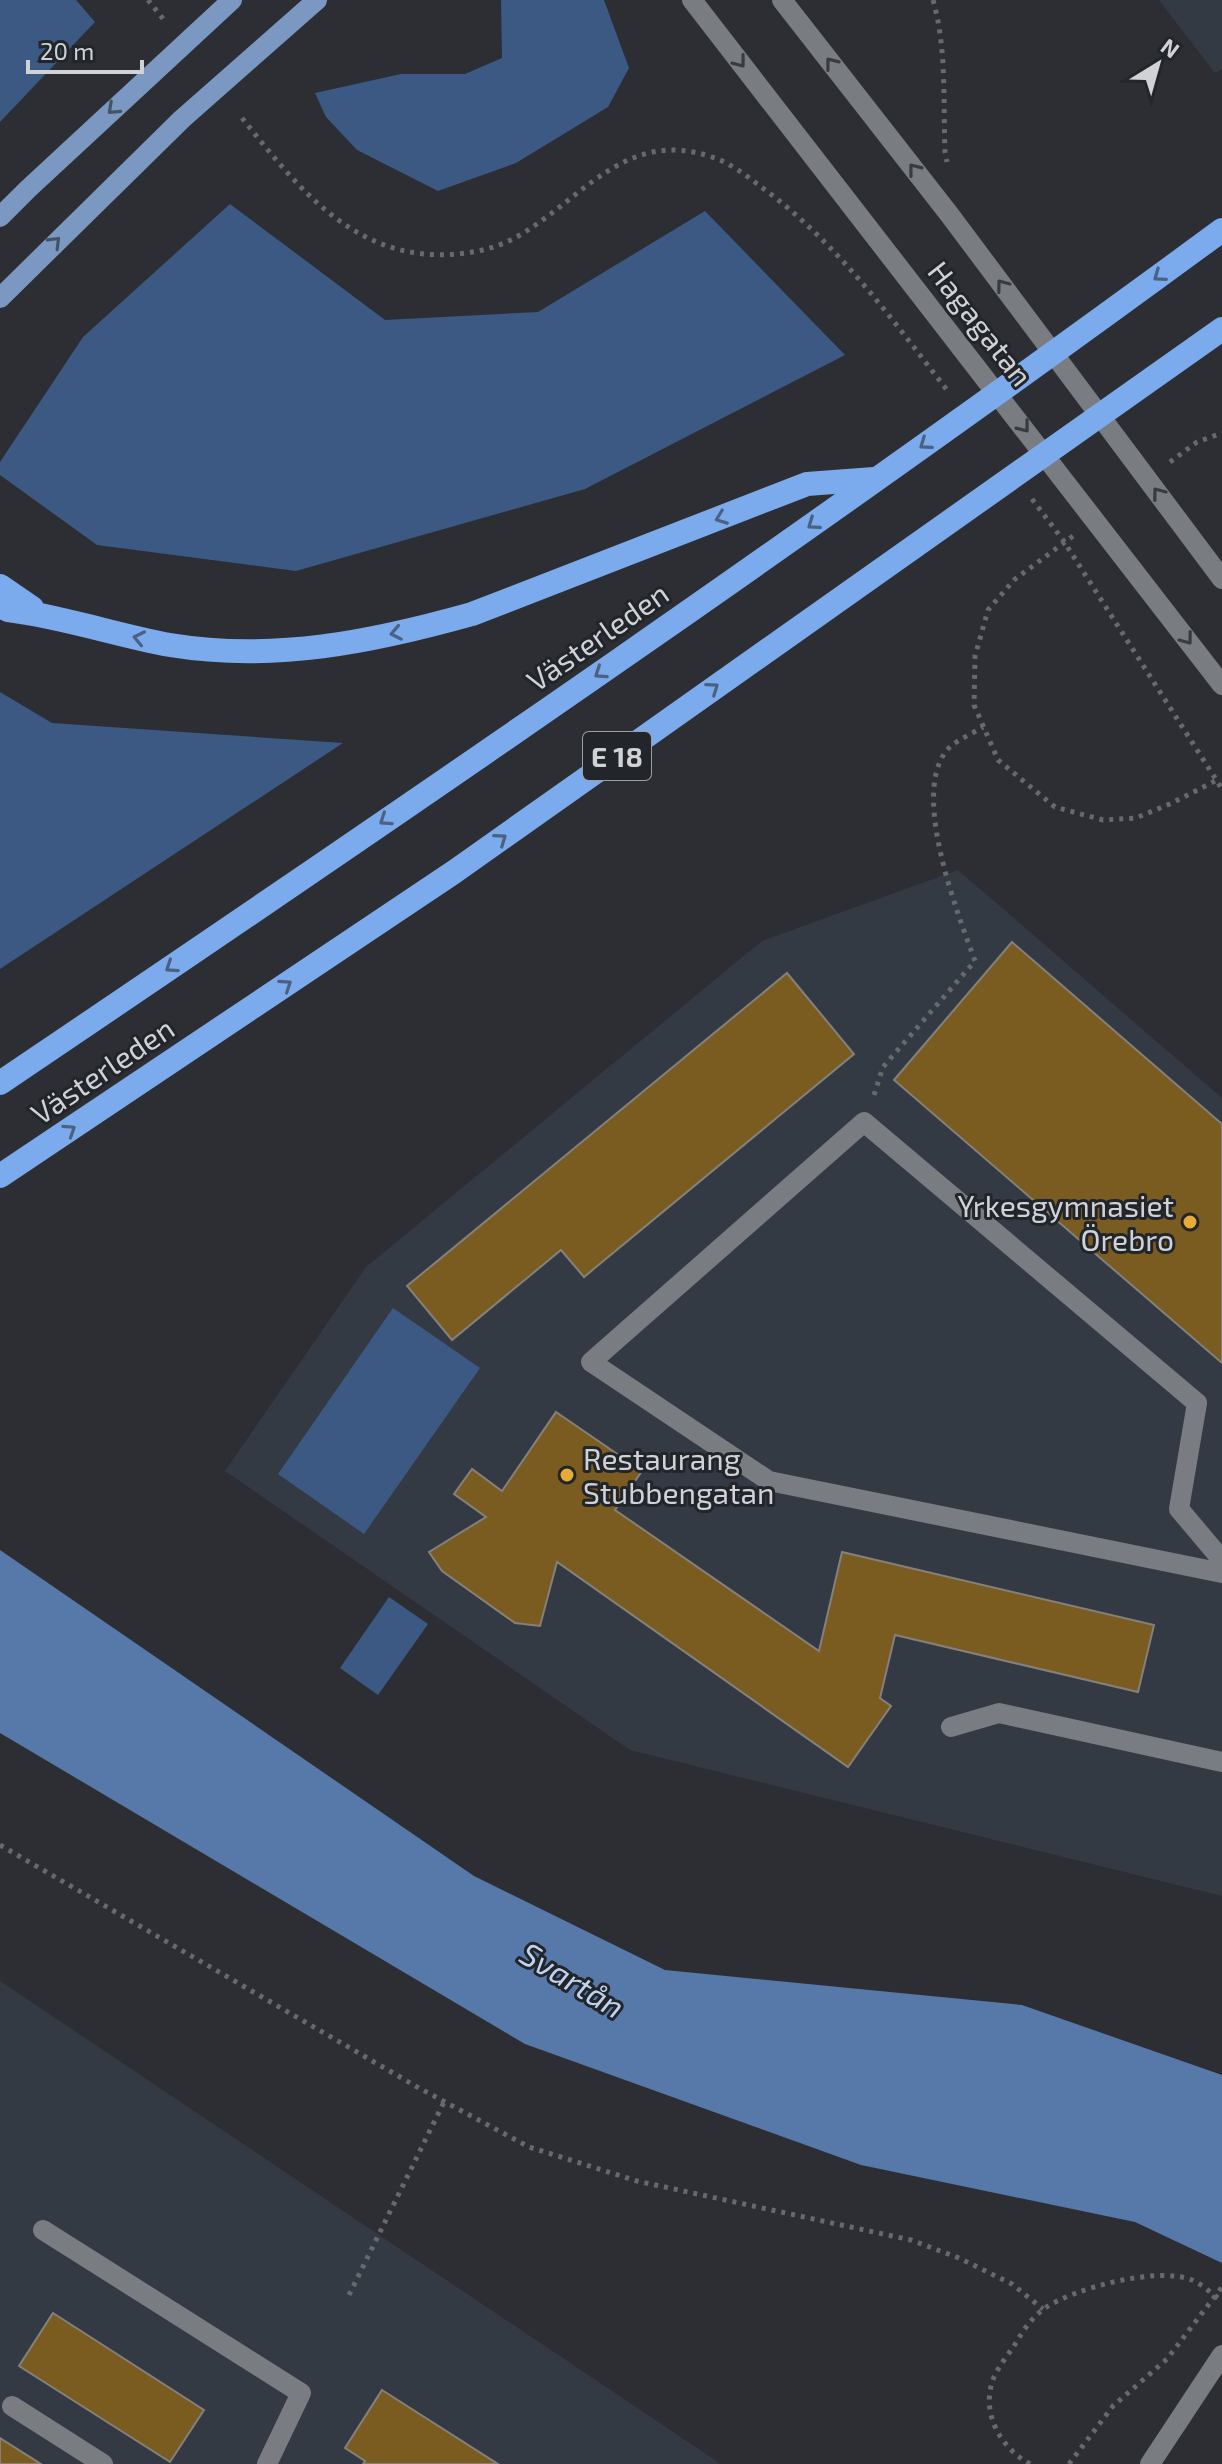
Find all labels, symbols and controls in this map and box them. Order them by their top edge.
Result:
scale bar [28,24,142,74]
north arrow [1118,24,1198,104]
text: N [1156,32,1185,62]
text: 20 m [40,36,94,65]
one-way arrow [730,53,744,67]
one-way arrow [827,57,841,72]
one-way arrow [107,100,122,114]
one-way arrow [909,164,924,178]
one-way arrow [46,237,60,252]
street label: Hagagatan [921,254,1041,392]
one-way arrow [1153,266,1168,281]
one-way arrow [998,280,1012,294]
one-way arrow [1014,419,1028,433]
one-way arrow [920,434,934,449]
one-way arrow [1154,488,1168,502]
one-way arrow [715,508,729,525]
one-way arrow [807,514,821,529]
street label: Västerleden [519,574,675,698]
one-way arrow [390,624,404,641]
one-way arrow [133,630,146,647]
one-way arrow [1177,630,1191,644]
one-way arrow [594,664,608,679]
one-way arrow [705,684,719,698]
road number: E 18 [583,732,651,780]
one-way arrow [380,811,394,826]
one-way arrow [492,834,507,849]
one-way arrow [165,957,179,972]
one-way arrow [278,980,292,995]
street label: Västerleden [24,1009,180,1131]
one-way arrow [62,1125,76,1140]
place label: Yrkesgymnasiet Örebro [957,1187,1174,1257]
marker: Yrkesgymnasiet Örebro [1181,1213,1199,1231]
place label: Restaurang Stubbengatan [583,1440,774,1510]
marker: Restaurang Stubbengatan [558,1466,576,1484]
water label: Svartån [514,1933,632,2025]

